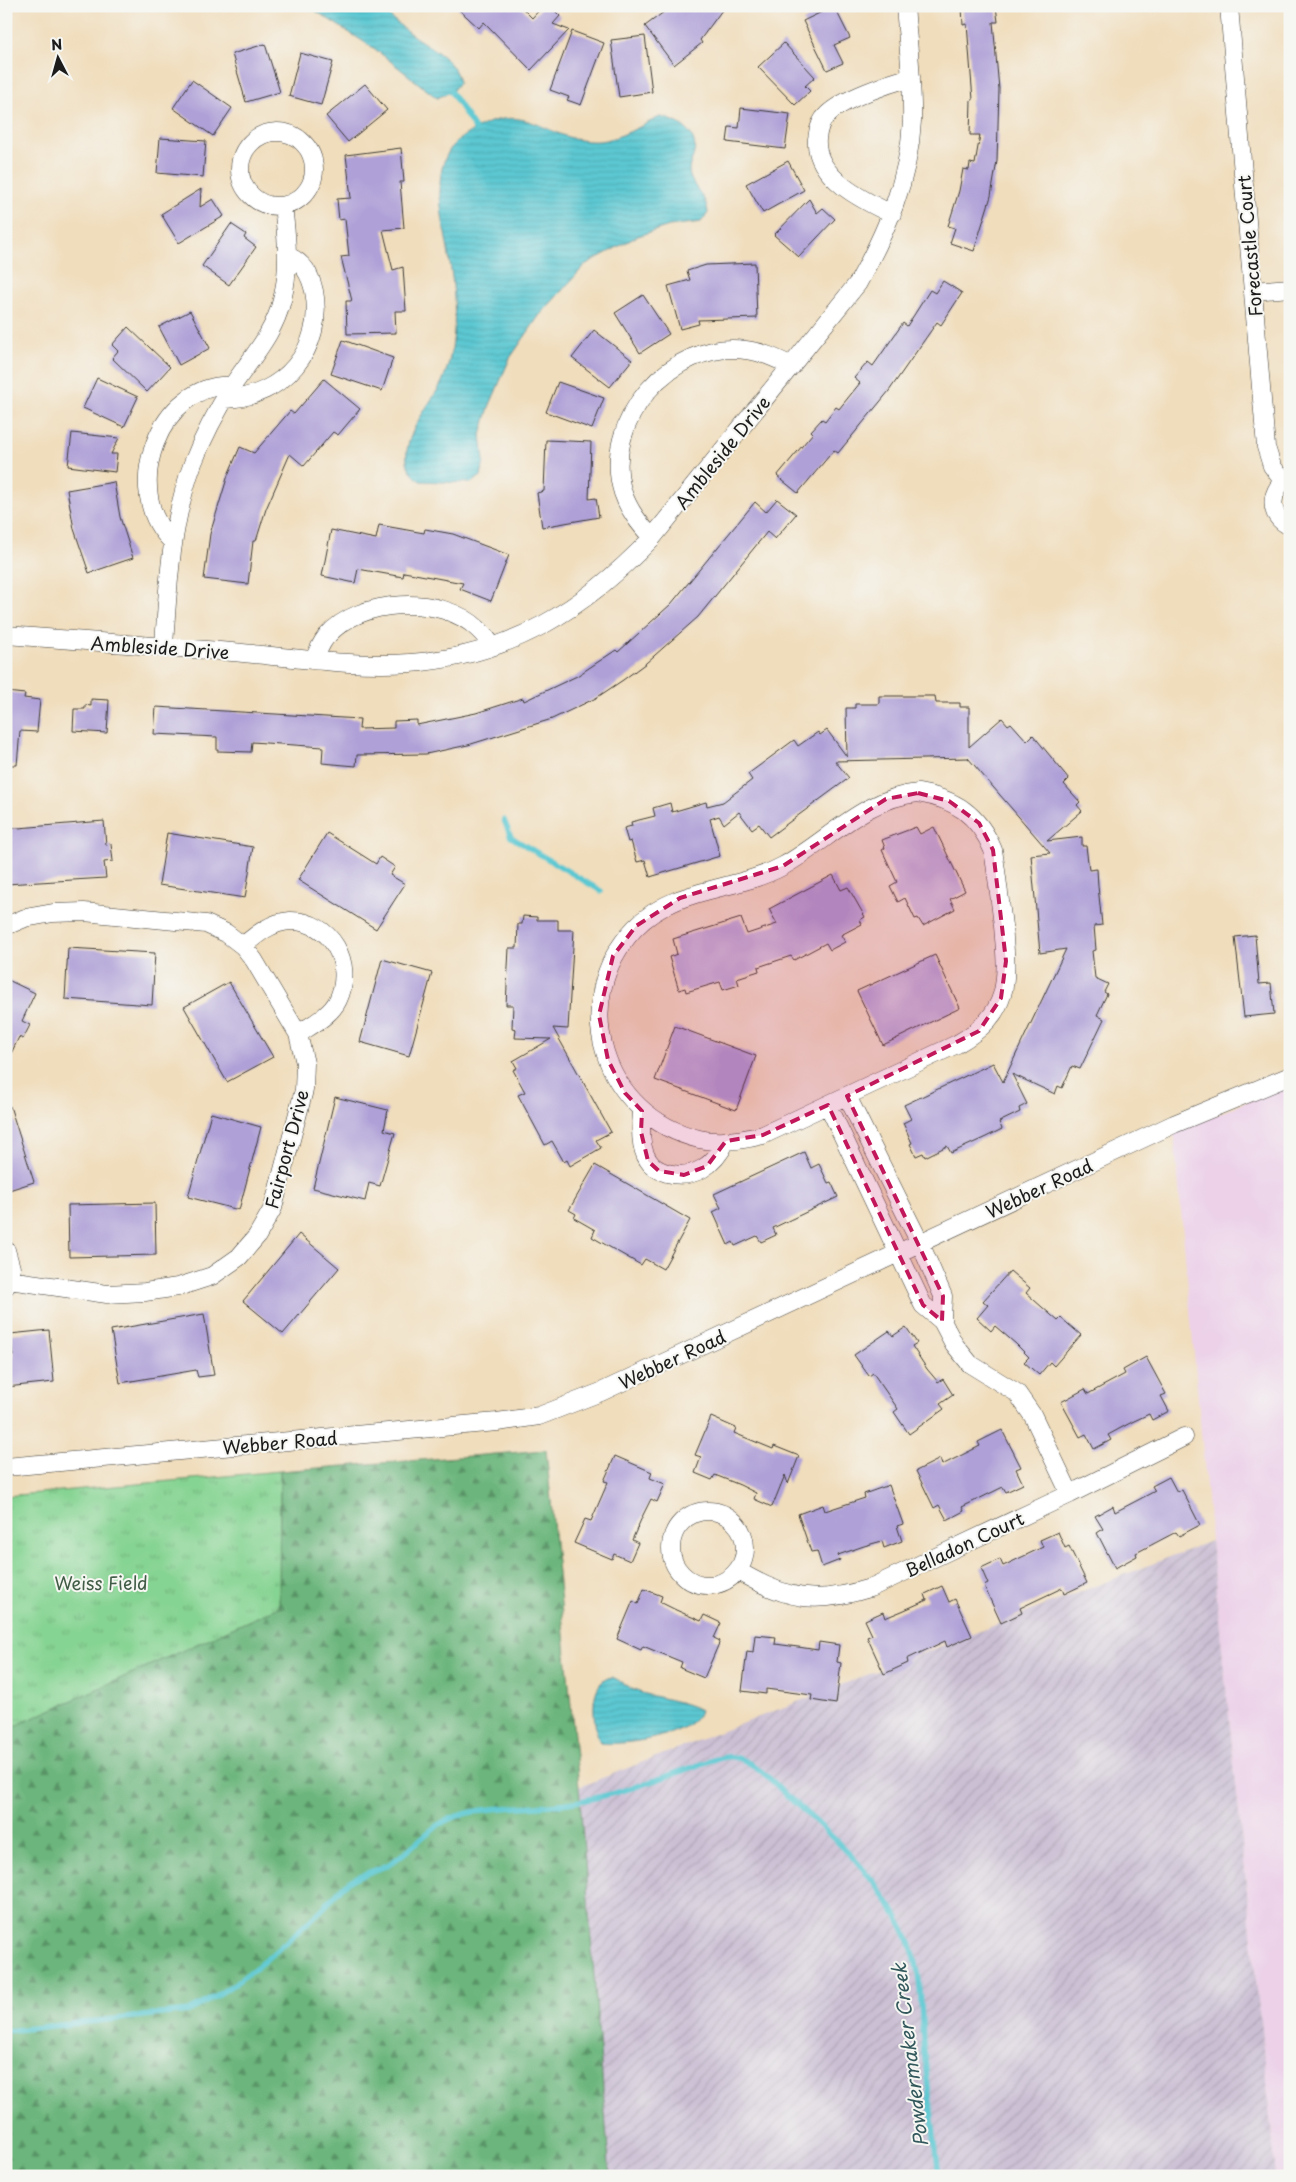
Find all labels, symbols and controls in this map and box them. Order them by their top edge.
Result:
north arrow [32,32,82,82]
text: N [50,34,63,56]
street label: Forecastle Court [1229,174,1269,318]
street label: Ambleside Drive [668,390,776,514]
street label: Ambleside Drive [90,629,230,665]
street label: Fairport Drive [257,1086,315,1212]
street label: Webber Road [981,1151,1097,1225]
street label: Webber Road [614,1322,730,1396]
street label: Webber Road [222,1424,338,1460]
street label: Belladon Court [900,1504,1028,1584]
park label: Weiss Field [54,1569,148,1596]
water label: Powdermaker Creek [884,1960,934,2149]

